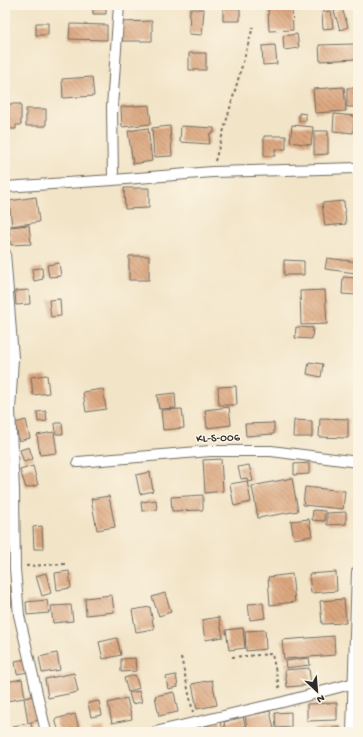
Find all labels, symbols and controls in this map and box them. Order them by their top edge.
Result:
street label: KL-S-006 [196,431,241,447]
north arrow [297,671,337,711]
text: N [315,691,326,705]

